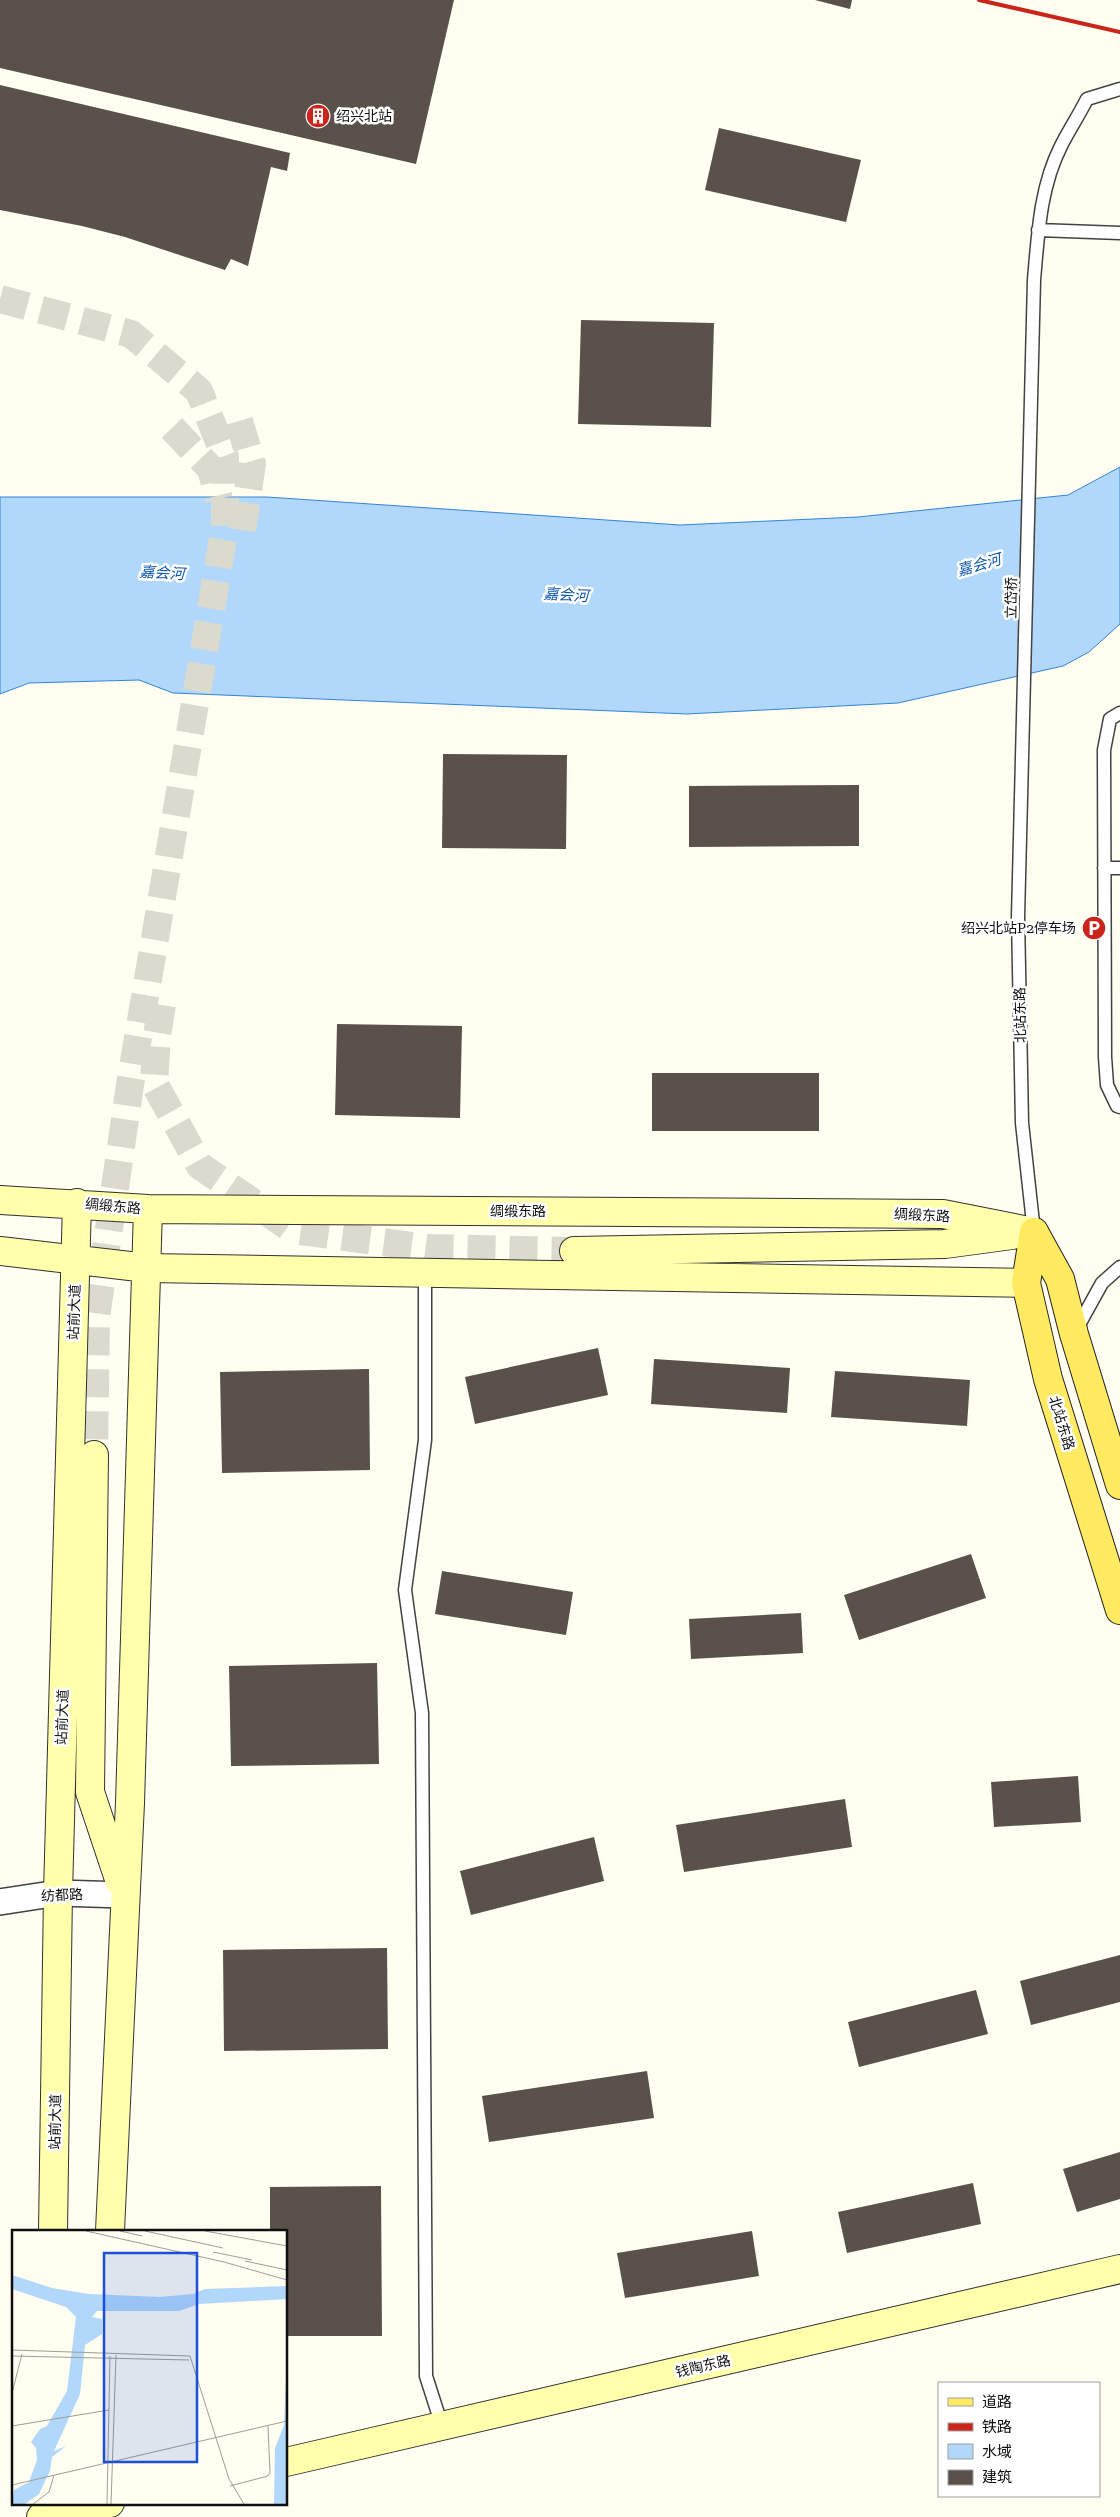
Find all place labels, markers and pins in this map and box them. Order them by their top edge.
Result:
building icon: 绍兴北站 [305,103,331,129]
place label: 绍兴北站 [336,108,392,124]
parking icon: 绍兴北站P2停车场 [1081,915,1107,941]
place label: 绍兴北站P2停车场 [961,920,1076,936]

